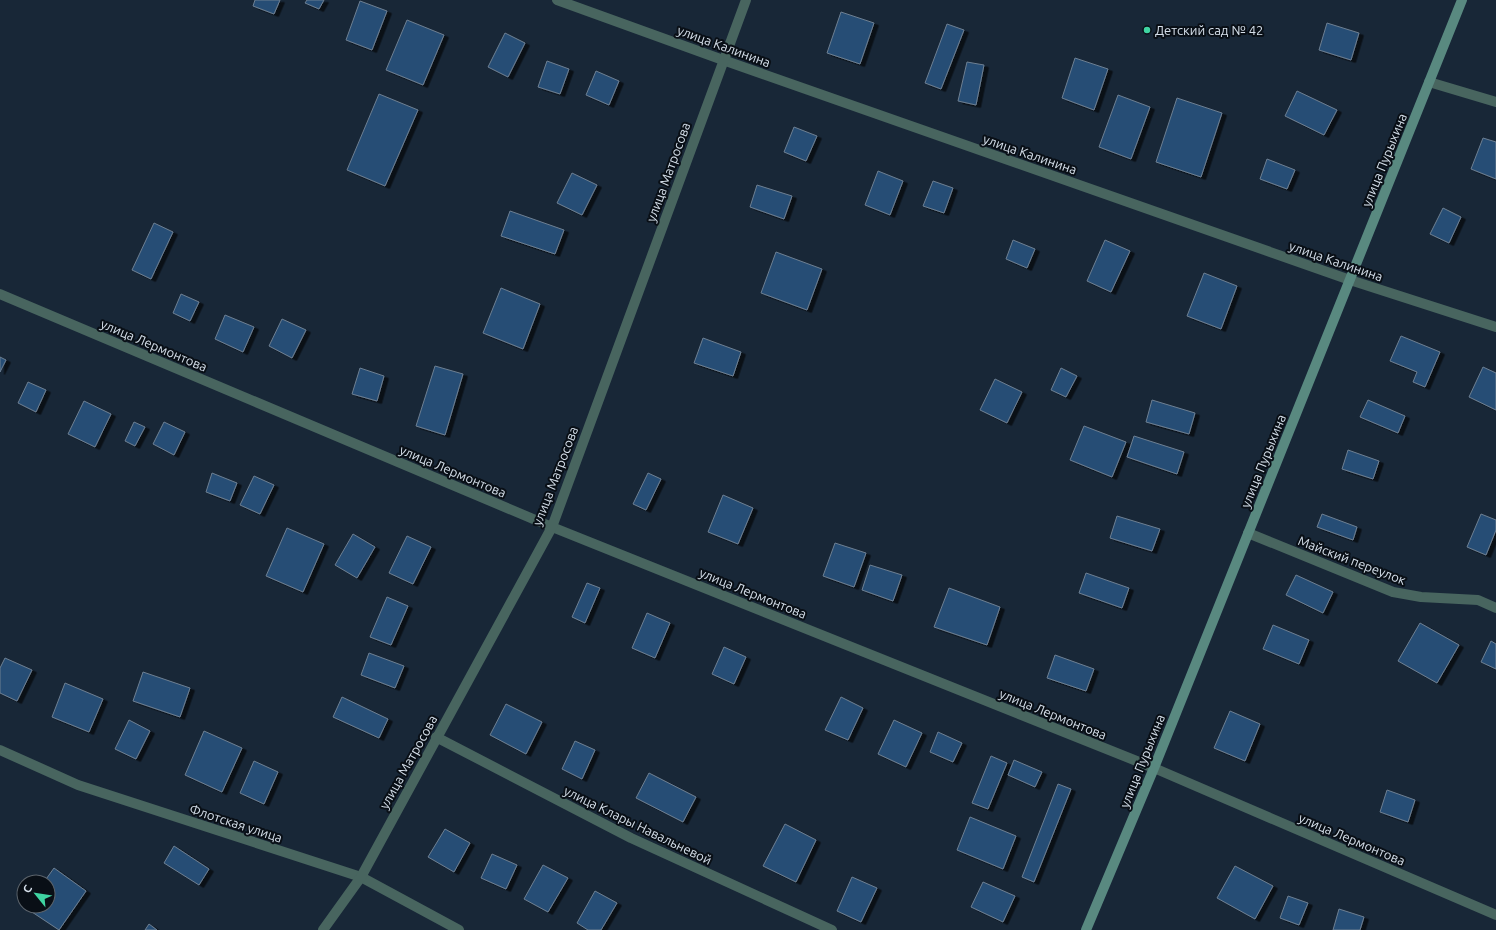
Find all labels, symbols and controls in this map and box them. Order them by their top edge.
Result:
street label: улица Калинина [676,23,772,69]
place label: Детский сад № 42 [1155,23,1263,37]
marker: Детский сад № 42 [1142,25,1152,35]
street label: улица Пурыхина [1359,111,1409,209]
street label: улица Матросова [643,120,693,224]
street label: улица Калинина [981,131,1079,177]
street label: улица Калинина [1287,238,1385,284]
street label: улица Лермонтова [99,316,209,374]
street label: улица Пурыхина [1238,412,1288,510]
street label: улица Матросова [530,424,580,528]
street label: улица Лермонтова [398,442,508,500]
street label: Майский переулок [1296,533,1408,587]
street label: улица Лермонтова [697,565,809,621]
street label: улица Лермонтова [997,686,1109,742]
street label: улица Пурыхина [1117,712,1167,810]
street label: улица Матросова [376,713,440,811]
street label: улица Клары Навальневой [562,783,714,867]
street label: Флотская улица [188,801,284,845]
street label: улица Лермонтова [1297,810,1407,868]
north arrow [16,874,56,914]
text: С [20,883,34,895]

